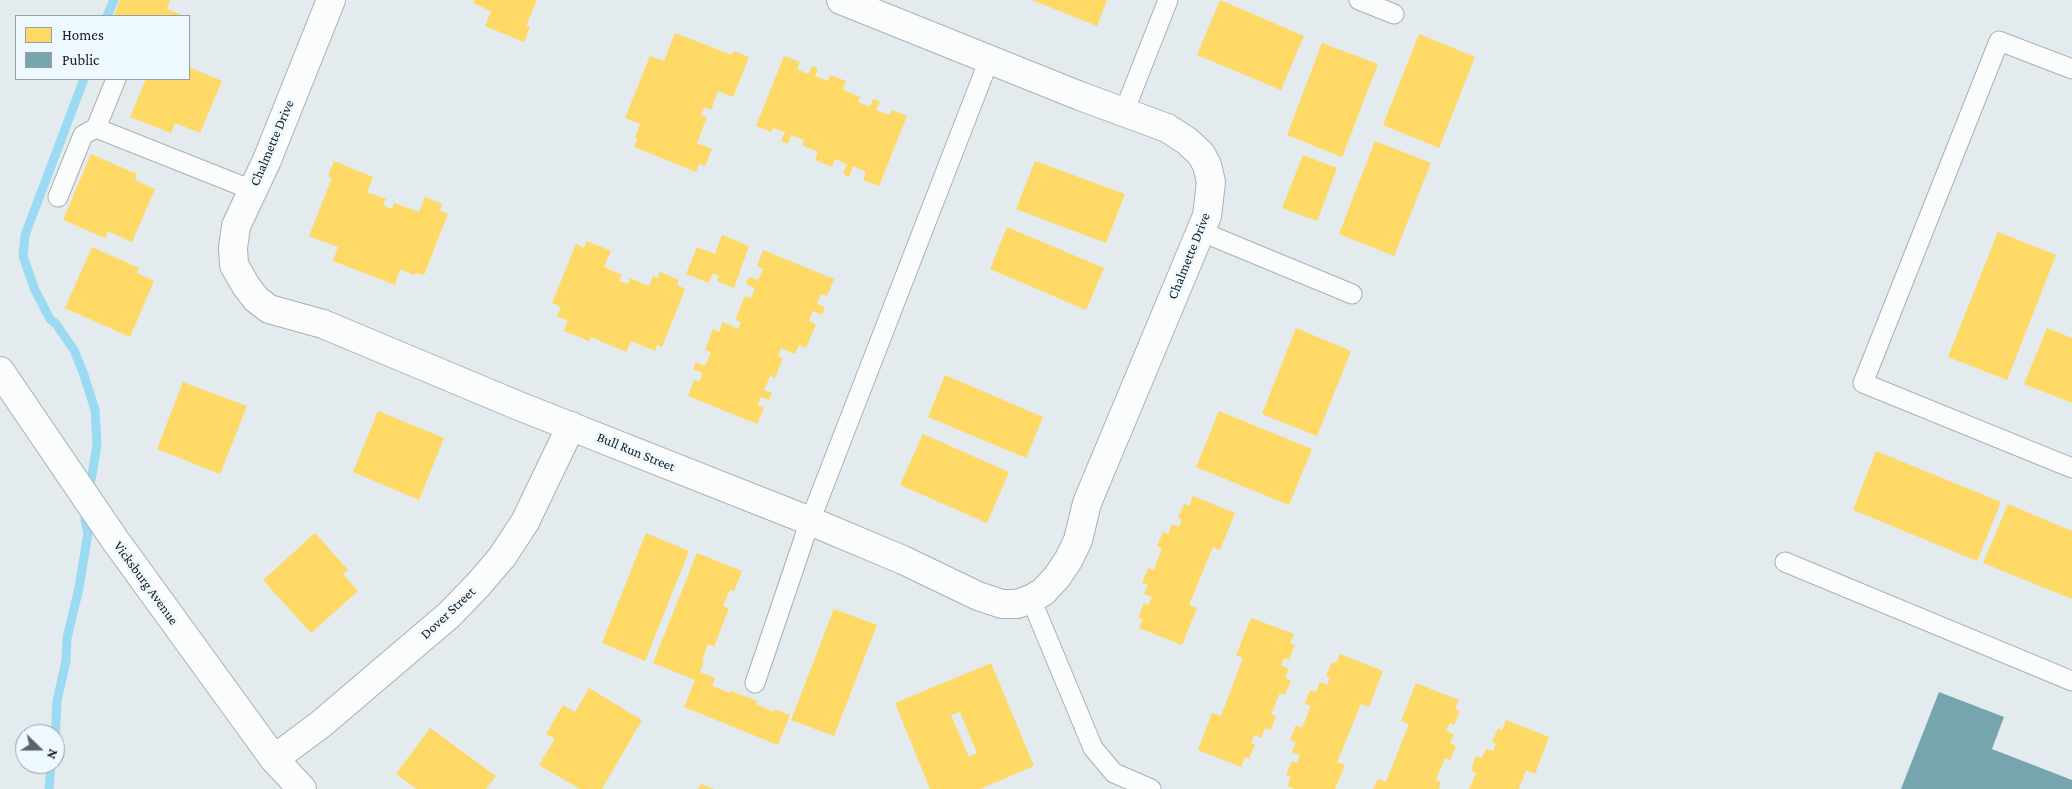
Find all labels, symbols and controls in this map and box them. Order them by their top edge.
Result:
legend [15,15,190,80]
text: Homes [62,27,104,43]
text: Public [62,52,99,68]
street label: Chalmette Drive [246,97,298,189]
street label: Chalmette Drive [1164,210,1214,302]
street label: Bull Run Street [594,429,678,475]
street label: Vicksburg Avenue [110,538,182,628]
street label: Dover Street [417,583,479,643]
north arrow [15,724,65,774]
text: N [44,747,62,762]

